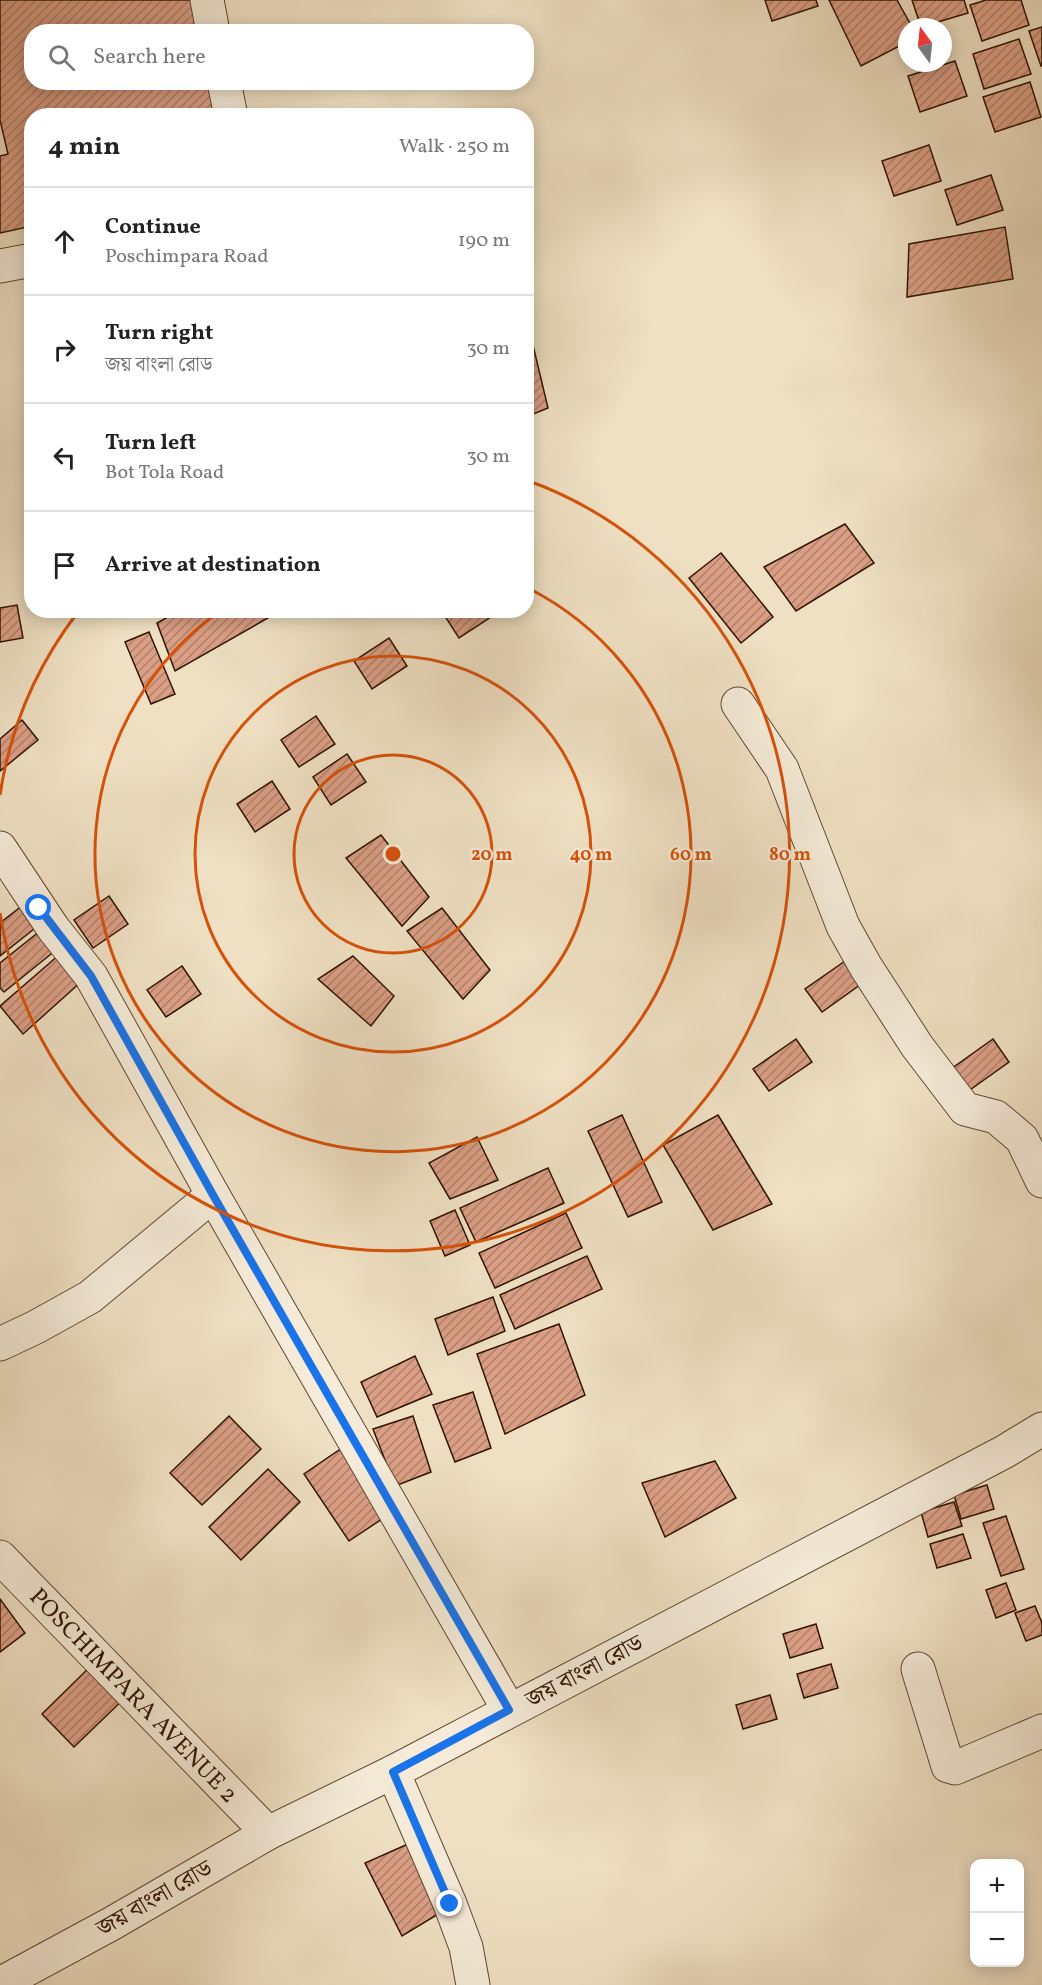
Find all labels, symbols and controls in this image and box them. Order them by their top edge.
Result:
north arrow [898,18,952,72]
search box [24,24,534,90]
icon: search [45,41,78,74]
text: Search here [93,42,206,73]
text: 4 min [48,129,120,165]
text: Walk · 250 m [399,133,510,161]
text: Continue [105,212,201,243]
icon: ahead [48,225,81,258]
text: 190 m [458,227,510,255]
text: Poschimpara Road [105,243,268,271]
text: Turn right [105,318,213,349]
icon: right [48,333,81,366]
text: 30 m [466,335,510,363]
text: জয় বাংলা রোড [105,352,212,380]
text: Turn left [105,428,196,459]
icon: left [48,441,81,474]
text: 30 m [466,443,510,471]
text: Bot Tola Road [105,459,224,487]
icon: arrive [48,549,81,582]
text: Arrive at destination [105,550,321,581]
text: 20 m [471,843,513,868]
text: 40 m [570,843,612,868]
text: 60 m [670,843,712,868]
text: 80 m [769,843,811,868]
centre of rings [383,844,403,864]
route start [25,894,51,920]
street label: POSCHIMPARA AVENUE 2 [21,1581,245,1812]
street label: জয় বাংলা রোড [519,1627,651,1718]
street label: জয় বাংলা রোড [90,1852,220,1947]
map controls [970,1859,1024,1967]
button: + [970,1859,1024,1913]
route end [436,1890,462,1916]
button: − [970,1913,1024,1967]

